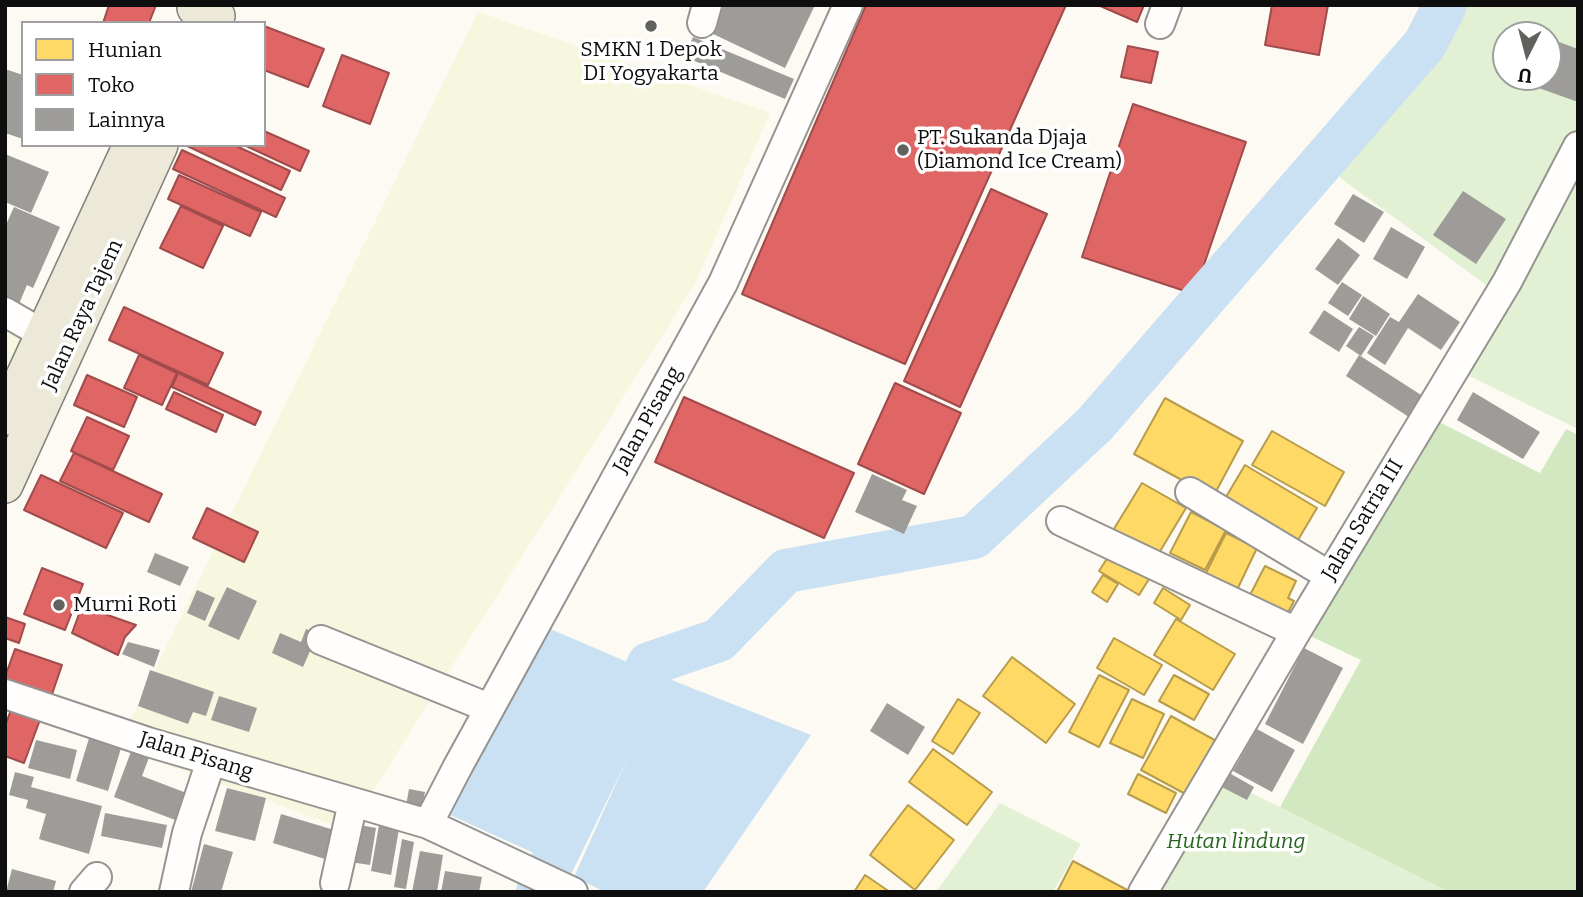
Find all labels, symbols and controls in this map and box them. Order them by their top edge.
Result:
marker: SMKN 1 Depok DI Yogyakarta [643,18,659,34]
legend [21,21,266,147]
north arrow [1492,21,1562,91]
text: Hunian [88,37,162,63]
place label: SMKN 1 Depok DI Yogyakarta [580,37,722,87]
text: U [1517,63,1533,88]
text: Toko [88,72,135,98]
text: Lainnya [88,107,165,133]
place label: PT. Sukanda Djaja (Diamond Ice Cream) [917,125,1122,175]
marker: PT. Sukanda Djaja (Diamond Ice Cream) [895,142,911,158]
street label: Jalan Raya Tajem [37,236,129,394]
street label: Jalan Pisang [608,362,688,478]
street label: Jalan Satria III [1317,455,1409,585]
place label: Murni Roti [73,592,177,618]
marker: Murni Roti [51,597,67,613]
street label: Jalan Pisang [136,727,256,785]
park label: Hutan lindung [1166,829,1306,855]

